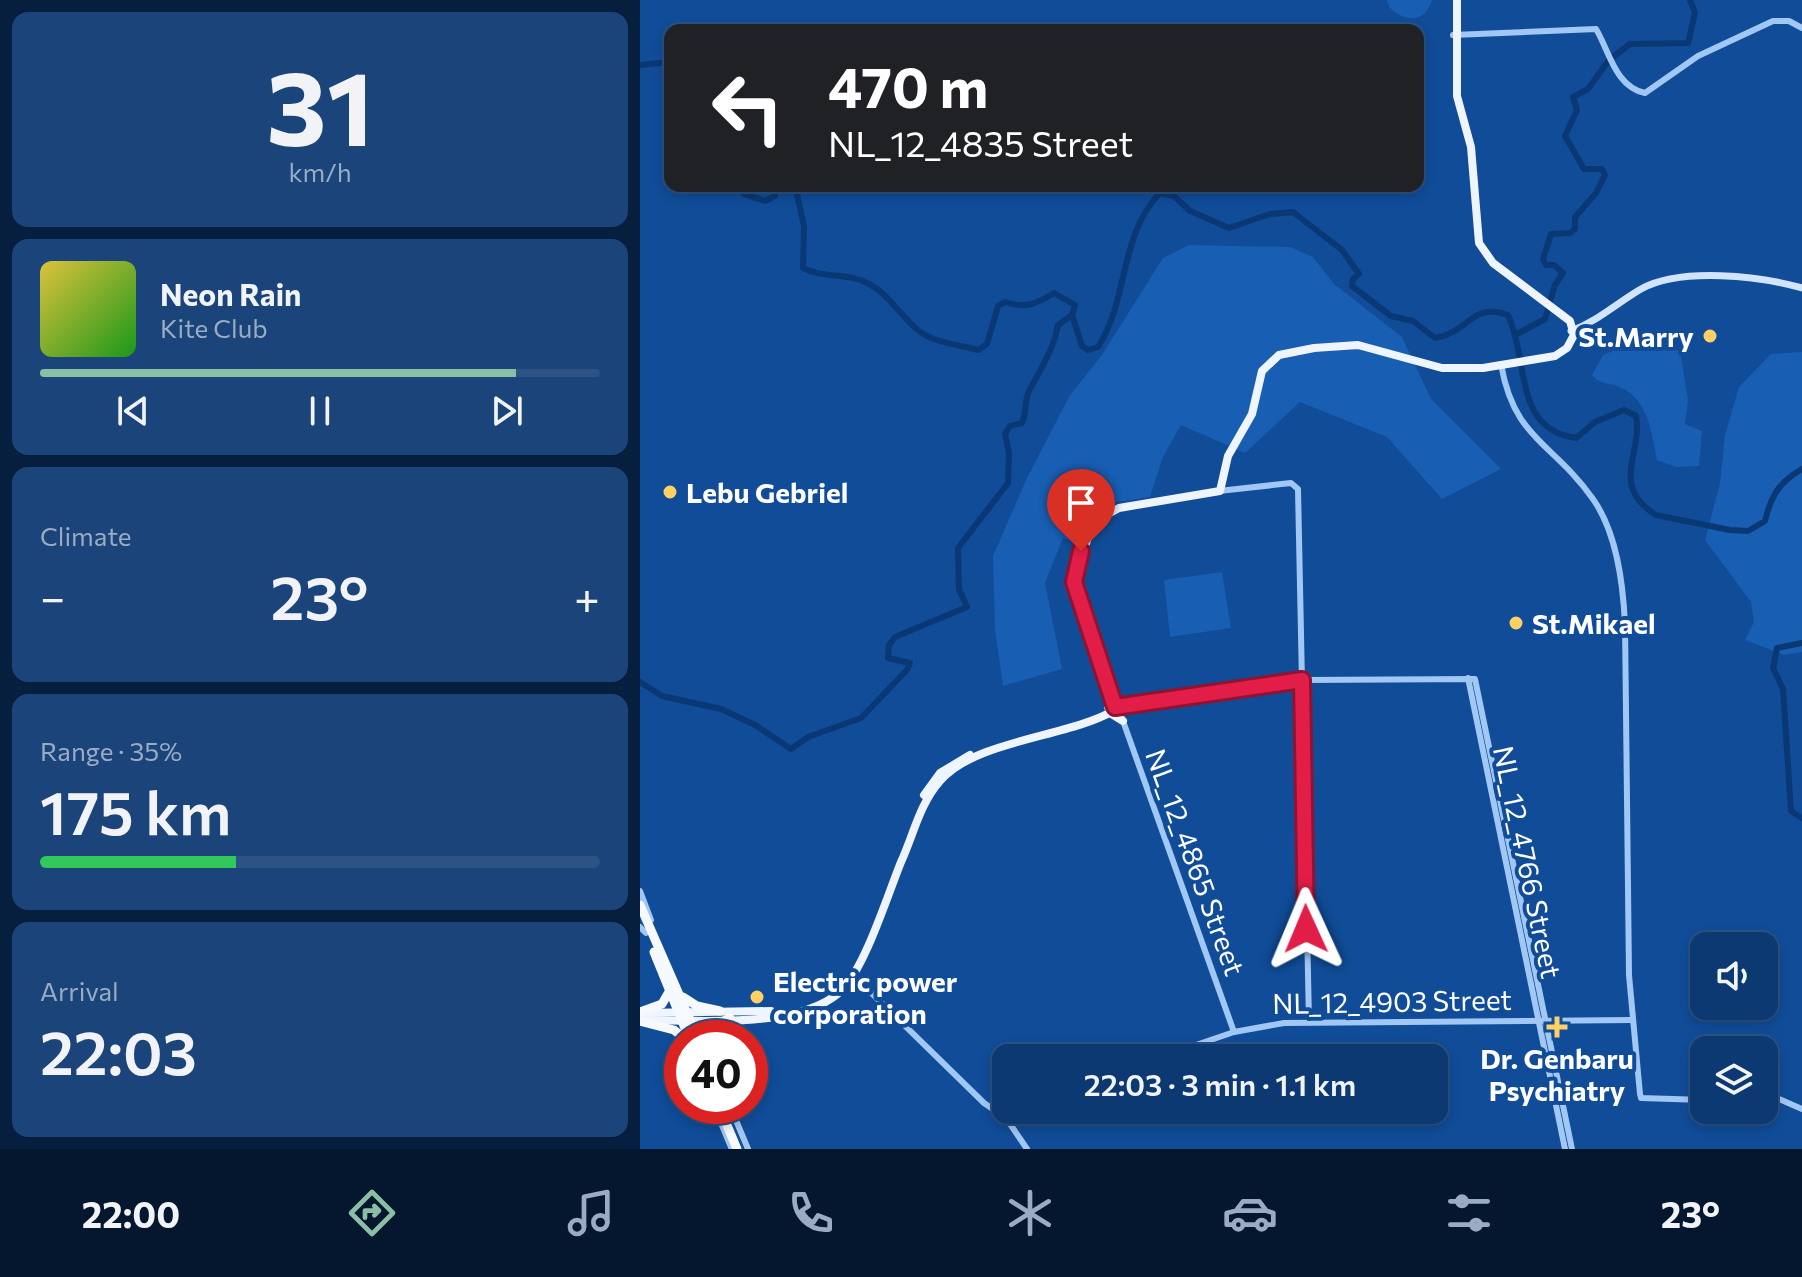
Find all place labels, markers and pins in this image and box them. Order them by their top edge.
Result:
place label: St.Marry [1578,319,1694,353]
marker: St.Marry [1701,327,1719,345]
pin [1047,469,1115,551]
place label: Lebu Gebriel [686,475,848,509]
marker: Lebu Gebriel [661,483,679,501]
place label: St.Mikael [1532,606,1656,640]
marker: St.Mikael [1507,614,1525,632]
place label: Electric power corporation [773,964,958,1030]
marker: Electric power corporation [748,988,766,1006]
marker: Dr. Genbaru Psychiatry [1546,1016,1568,1038]
place label: Dr. Genbaru Psychiatry [1480,1041,1634,1107]

